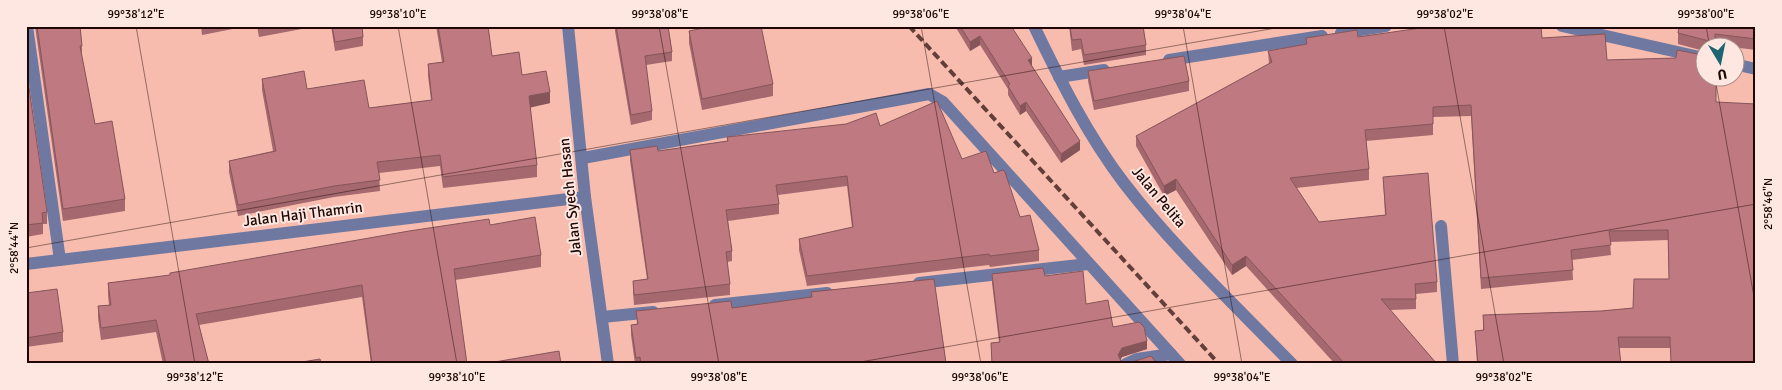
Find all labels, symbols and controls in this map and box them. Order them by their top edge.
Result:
text: 99°38'12"E [107,7,165,22]
text: 99°38'10"E [369,7,427,22]
text: 99°38'08"E [631,7,689,22]
text: 99°38'06"E [892,7,950,22]
text: 99°38'04"E [1154,7,1212,22]
text: 99°38'02"E [1416,7,1474,22]
text: 99°38'00"E [1677,7,1735,22]
north arrow [1694,38,1744,88]
text: U [1716,65,1728,84]
street label: Jalan Syech Hasan [555,137,585,257]
street label: Jalan Pelita [1128,163,1190,231]
text: 2°58'46"N [1761,178,1776,230]
street label: Jalan Haji Thamrin [242,198,364,230]
text: 2°58'44"N [7,222,22,274]
text: 99°38'12"E [166,370,224,385]
text: 99°38'10"E [428,370,486,385]
text: 99°38'08"E [690,370,748,385]
text: 99°38'06"E [951,370,1009,385]
text: 99°38'04"E [1213,370,1271,385]
text: 99°38'02"E [1475,370,1533,385]

